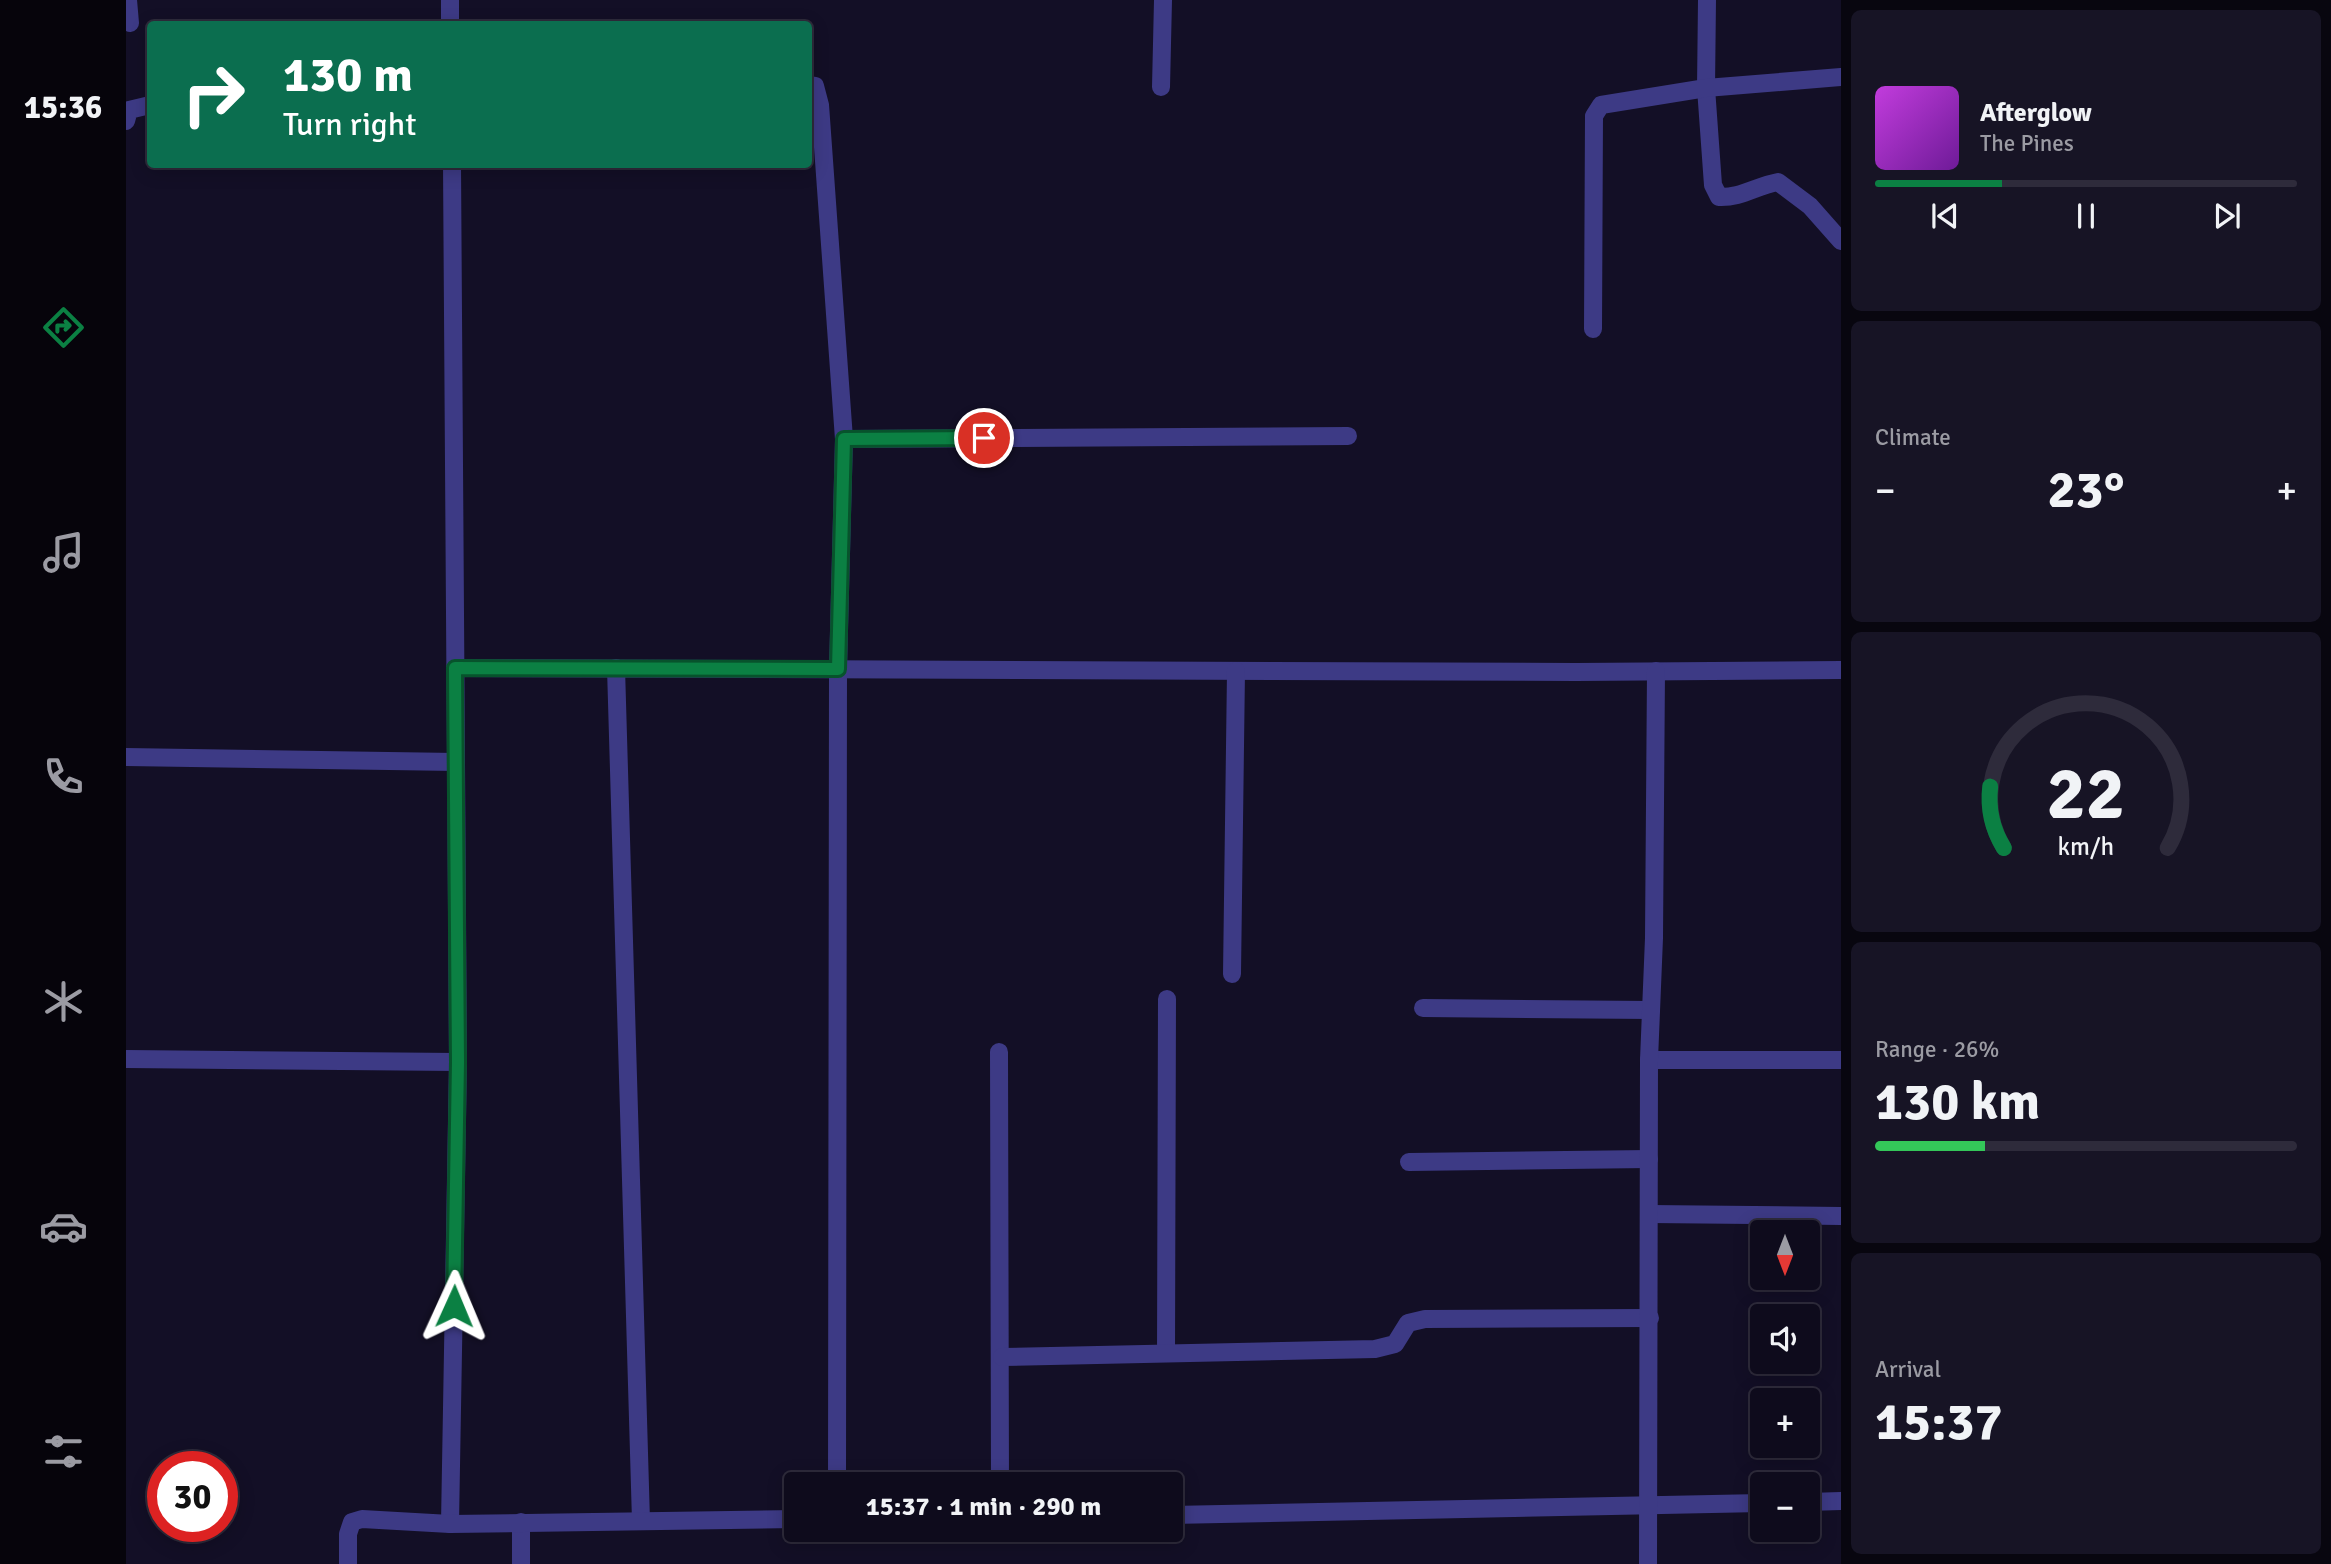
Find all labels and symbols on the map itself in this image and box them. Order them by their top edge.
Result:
pin [954,408,1014,468]
north arrow [1750,1220,1820,1290]
position arrow [417,1269,491,1343]
speed limit sign: 30 [147,1451,238,1542]

